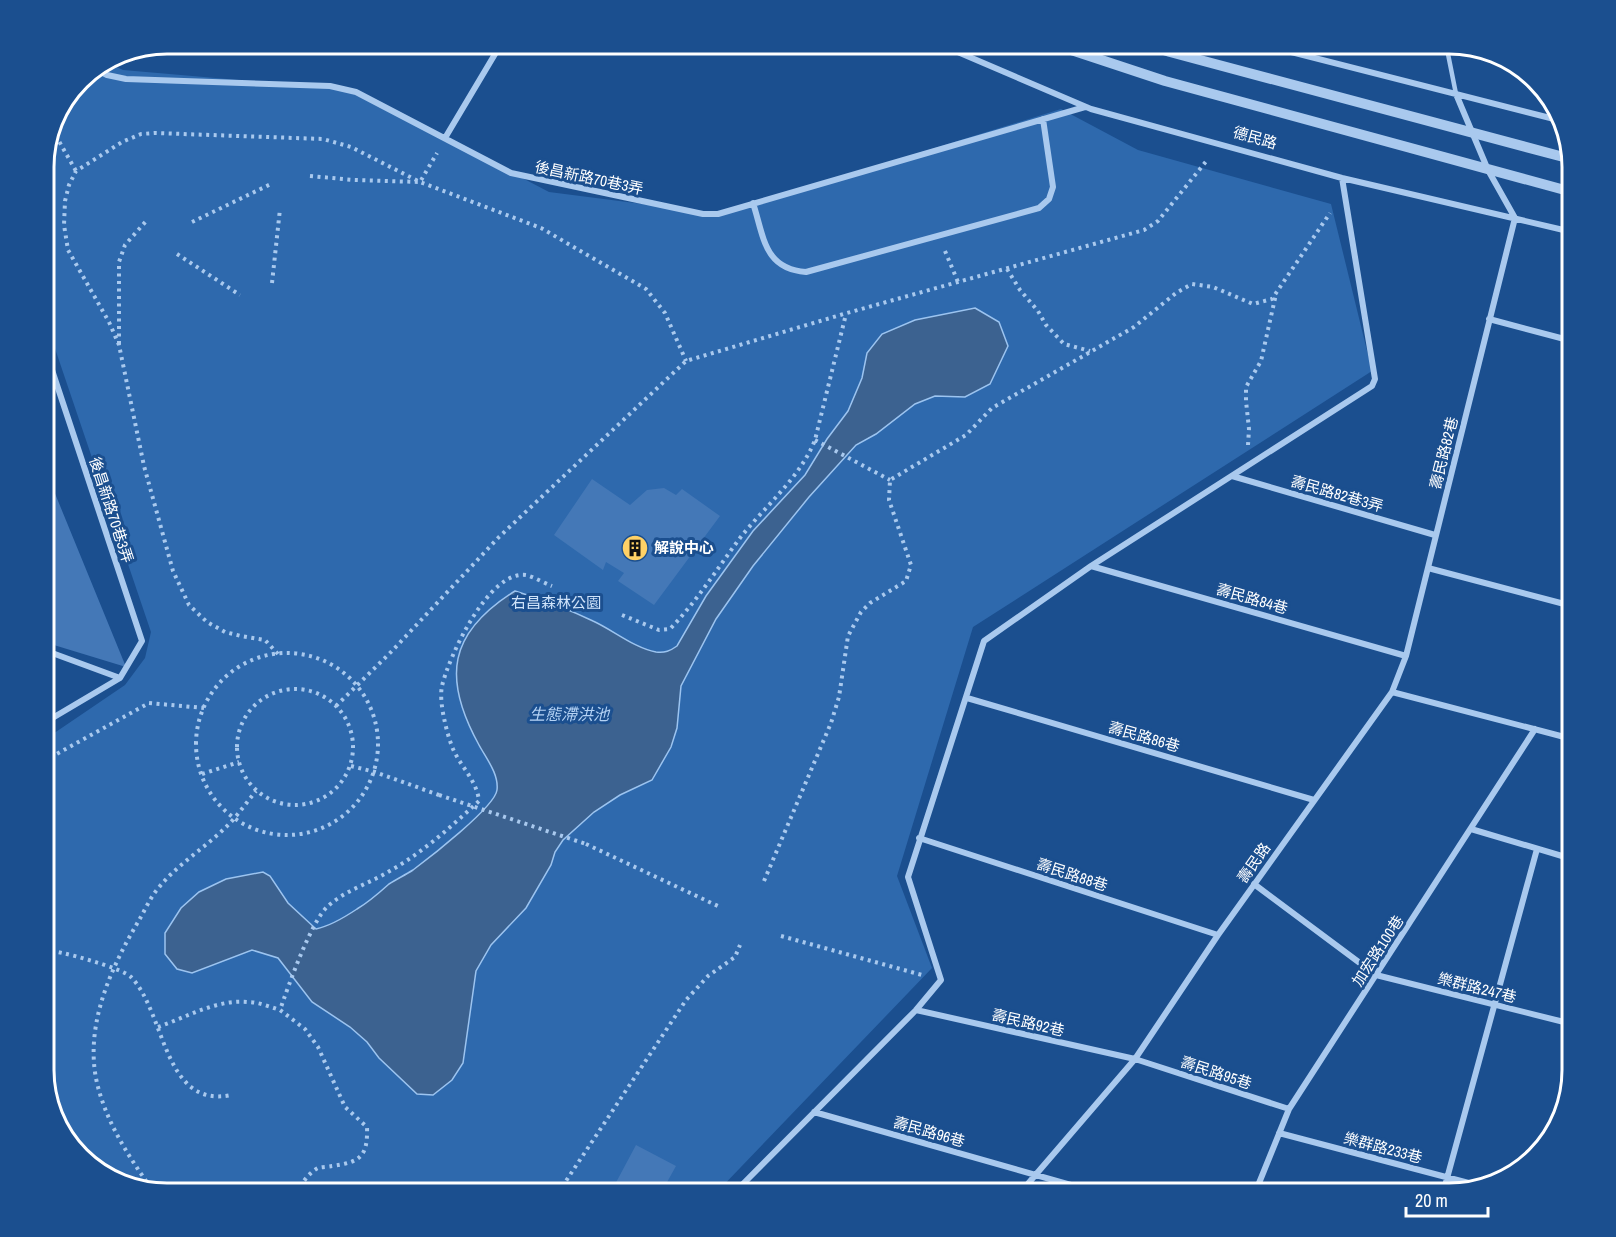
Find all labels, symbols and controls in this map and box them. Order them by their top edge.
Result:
street label: 德民路 [1231,121,1280,154]
street label: 後昌新路70巷3弄 [533,156,645,199]
street label: 壽民路82巷 [1424,415,1463,491]
street label: 後昌新路70巷3弄 [84,454,139,566]
street label: 壽民路82巷3弄 [1288,470,1386,517]
building icon: 解說中心 [620,533,650,563]
place label: 解說中心 [654,537,714,558]
street label: 壽民路84巷 [1214,578,1290,619]
park label: 右昌森林公園 [511,592,601,613]
water label: 生態滯洪池 [529,703,611,725]
street label: 壽民路86巷 [1106,716,1182,757]
street label: 壽民路 [1232,838,1275,887]
street label: 壽民路88巷 [1034,853,1110,896]
street label: 加宏路100巷 [1347,911,1408,990]
street label: 樂群路247巷 [1436,968,1519,1007]
street label: 壽民路92巷 [990,1004,1066,1041]
street label: 壽民路95巷 [1178,1051,1254,1094]
street label: 壽民路96巷 [891,1111,967,1152]
street label: 樂群路233巷 [1342,1127,1425,1168]
scale bar [1406,1180,1488,1218]
text: 20 m [1415,1188,1448,1213]

